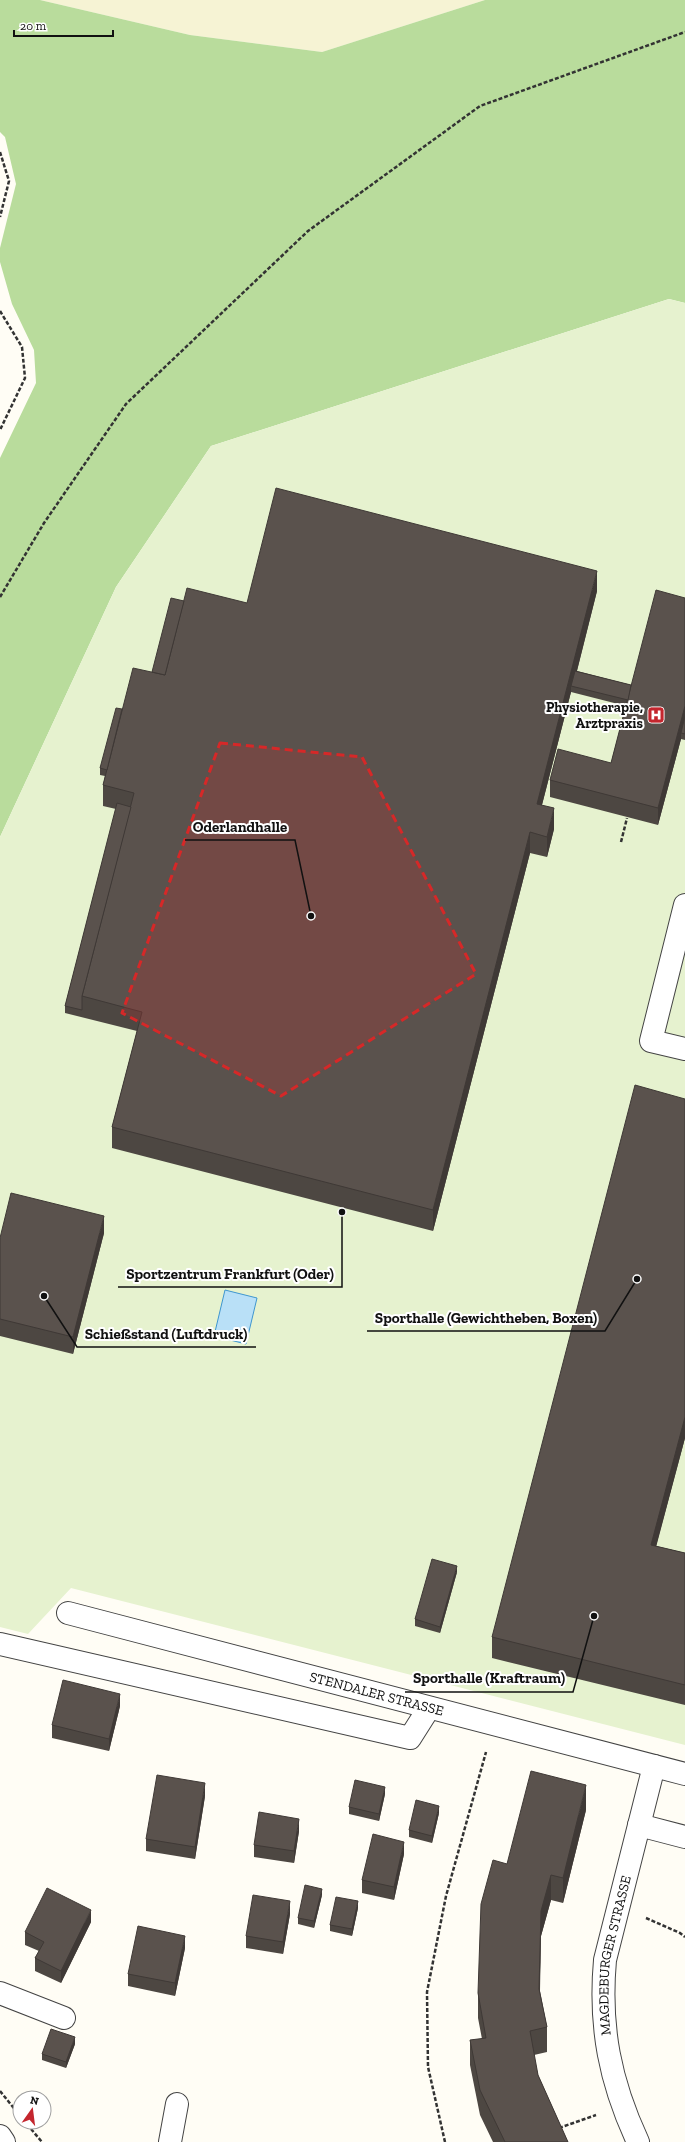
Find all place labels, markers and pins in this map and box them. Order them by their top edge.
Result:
place label: Physiotherapie, Arztpraxis [546,699,644,732]
hospital icon: Physiotherapie, Arztpraxis [646,705,666,725]
callout: Oderlandhalle [185,813,295,840]
callout: Sportzentrum Frankfurt (Oder) [118,1260,342,1287]
callout: Sporthalle (Gewichtheben, Boxen) [367,1304,605,1331]
callout: Schießstand (Luftdruck) [77,1320,256,1347]
callout: Sporthalle (Kraftraum) [405,1665,573,1692]

